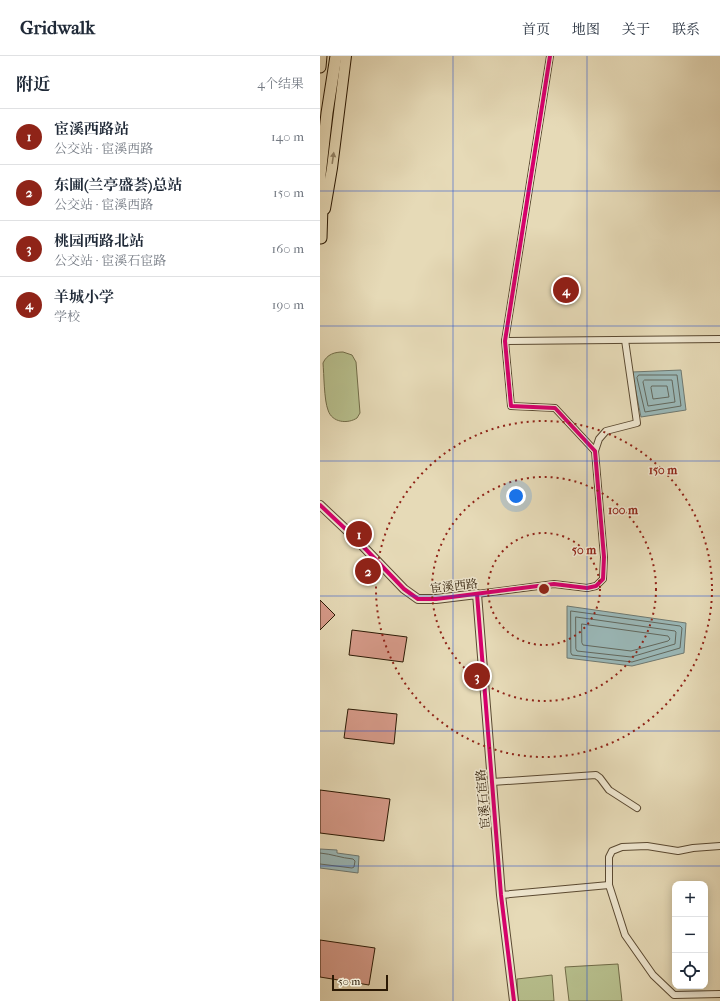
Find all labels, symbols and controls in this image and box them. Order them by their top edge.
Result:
text: Gridwalk [20,17,95,39]
text: 首页 [522,21,550,38]
text: 地图 [572,21,600,38]
text: 关于 [622,21,650,38]
text: 联系 [672,21,700,38]
text: 附近 [16,74,50,94]
text: 4个结果 [257,76,304,91]
text: 宦溪西路站 [54,120,129,138]
text: 1 [27,129,31,144]
text: 140 m [271,129,304,144]
text: 公交站 · 宦溪西路 [54,141,153,156]
one-way arrow [330,152,336,164]
text: 东圃(兰亭盛荟)总站 [54,176,182,194]
text: 2 [26,185,32,200]
text: 150 m [273,185,304,200]
text: 公交站 · 宦溪西路 [54,197,153,212]
text: 桃园西路北站 [54,232,144,250]
text: 3 [26,241,32,256]
text: 160 m [272,241,304,256]
text: 公交站 · 宦溪石宦路 [54,253,166,268]
pin: 4 [553,275,579,305]
text: 羊城小学 [54,288,114,306]
text: 4 [25,297,33,312]
text: 190 m [272,297,304,312]
text: 学校 [54,309,80,324]
text: 150 m [649,463,678,477]
your location [506,486,526,506]
text: 100 m [608,503,639,517]
pin: 1 [346,519,372,549]
text: 50 m [572,543,597,557]
pin: 2 [355,556,381,586]
street label: 宦溪西路 [429,577,479,595]
centre of rings [537,582,551,596]
pin: 3 [464,661,490,691]
street label: 宦溪石宦路 [473,768,493,830]
map controls [672,881,708,989]
button: + [672,881,708,917]
button: − [672,917,708,953]
button: locate [672,953,708,989]
scale bar [332,973,388,992]
text: 50 m [338,975,360,988]

